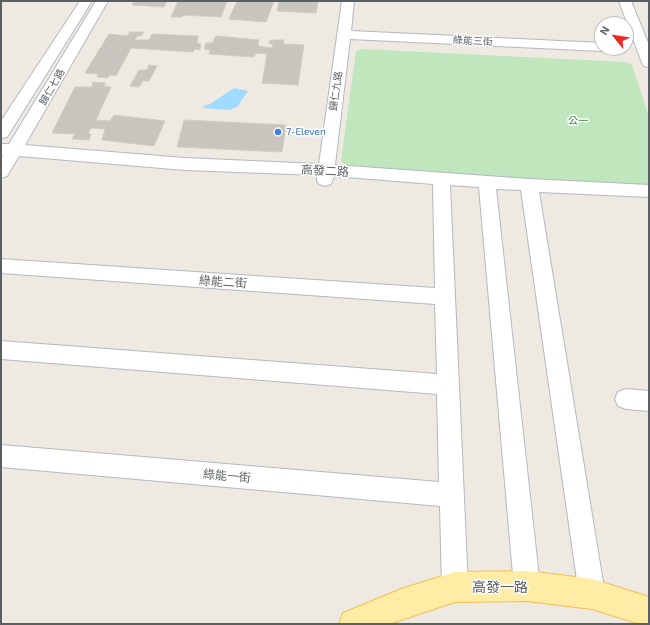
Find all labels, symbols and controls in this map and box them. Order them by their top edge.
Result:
north arrow [594,16,634,56]
text: N [596,24,612,37]
street label: 綠能三街 [453,34,493,48]
street label: 歸仁七路 [37,67,67,107]
street label: 歸仁九路 [327,70,345,112]
park label: 公一 [568,115,588,127]
place label: 7-Eleven [286,126,326,138]
marker: 7-Eleven [273,127,283,137]
street label: 高發二路 [301,163,349,179]
street label: 綠能二街 [199,273,247,291]
street label: 綠能一街 [202,467,252,485]
street label: 高發一路 [472,579,528,595]

